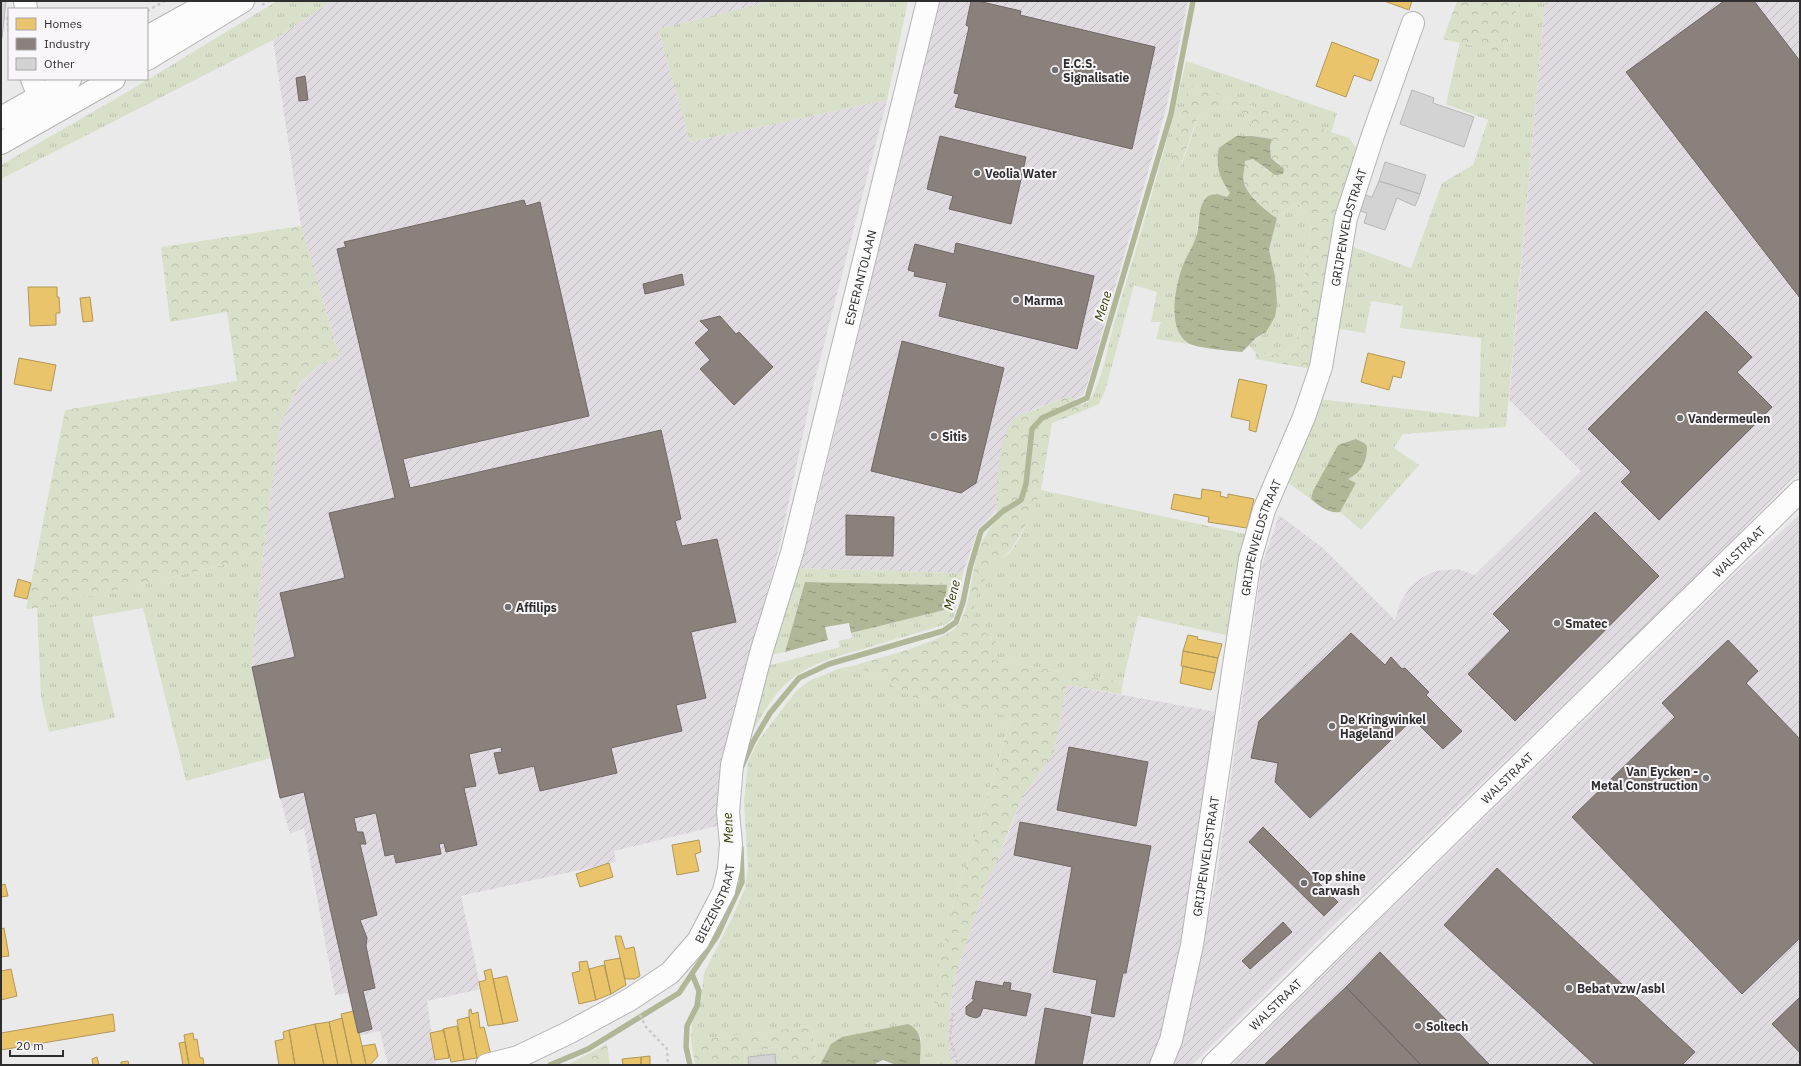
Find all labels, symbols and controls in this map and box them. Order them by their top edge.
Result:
legend [8,8,148,80]
text: Homes [44,16,82,31]
text: Industry [44,36,90,51]
text: Other [44,56,75,71]
place label: E.C.S. Signalisatie [1063,56,1129,85]
marker: E.C.S. Signalisatie [1050,65,1060,75]
place label: Veolia Water [985,166,1057,181]
street label: GRIJPENVELDSTRAAT [1327,166,1369,288]
marker: Veolia Water [972,168,982,178]
street label: ESPERANTOLAAN [841,228,879,327]
water label: Mene [1090,288,1116,323]
place label: Marma [1024,293,1063,308]
marker: Marma [1011,295,1021,305]
place label: Vandermeulen [1688,411,1770,426]
marker: Vandermeulen [1675,413,1685,423]
place label: Sitis [942,429,967,444]
marker: Sitis [929,431,939,441]
street label: GRIJPENVELDSTRAAT [1237,477,1284,597]
street label: WALSTRAAT [1709,522,1768,580]
water label: Mene [940,578,964,612]
place label: Affilips [516,600,557,615]
marker: Affilips [503,602,513,612]
place label: Smatec [1565,616,1607,631]
marker: Smatec [1552,618,1562,628]
place label: De Kringwinkel Hageland [1340,712,1426,741]
marker: De Kringwinkel Hageland [1327,721,1337,731]
street label: WALSTRAAT [1478,749,1536,807]
place label: Van Eycken - Metal Construction [1591,764,1698,793]
marker: Van Eycken - Metal Construction [1701,773,1711,783]
street label: GRIJPENVELDSTRAAT [1189,795,1222,917]
water label: Mene [719,812,737,844]
street label: BIEZENSTRAAT [691,863,737,945]
place label: Top shine carwash [1312,869,1366,898]
marker: Top shine carwash [1299,878,1309,888]
street label: WALSTRAAT [1246,975,1305,1033]
place label: Bebat vzw/asbl [1577,981,1665,996]
marker: Bebat vzw/asbl [1564,983,1574,993]
place label: Soltech [1426,1019,1468,1034]
marker: Soltech [1413,1021,1423,1031]
scale bar [10,1032,63,1058]
text: 20 m [16,1038,44,1053]

